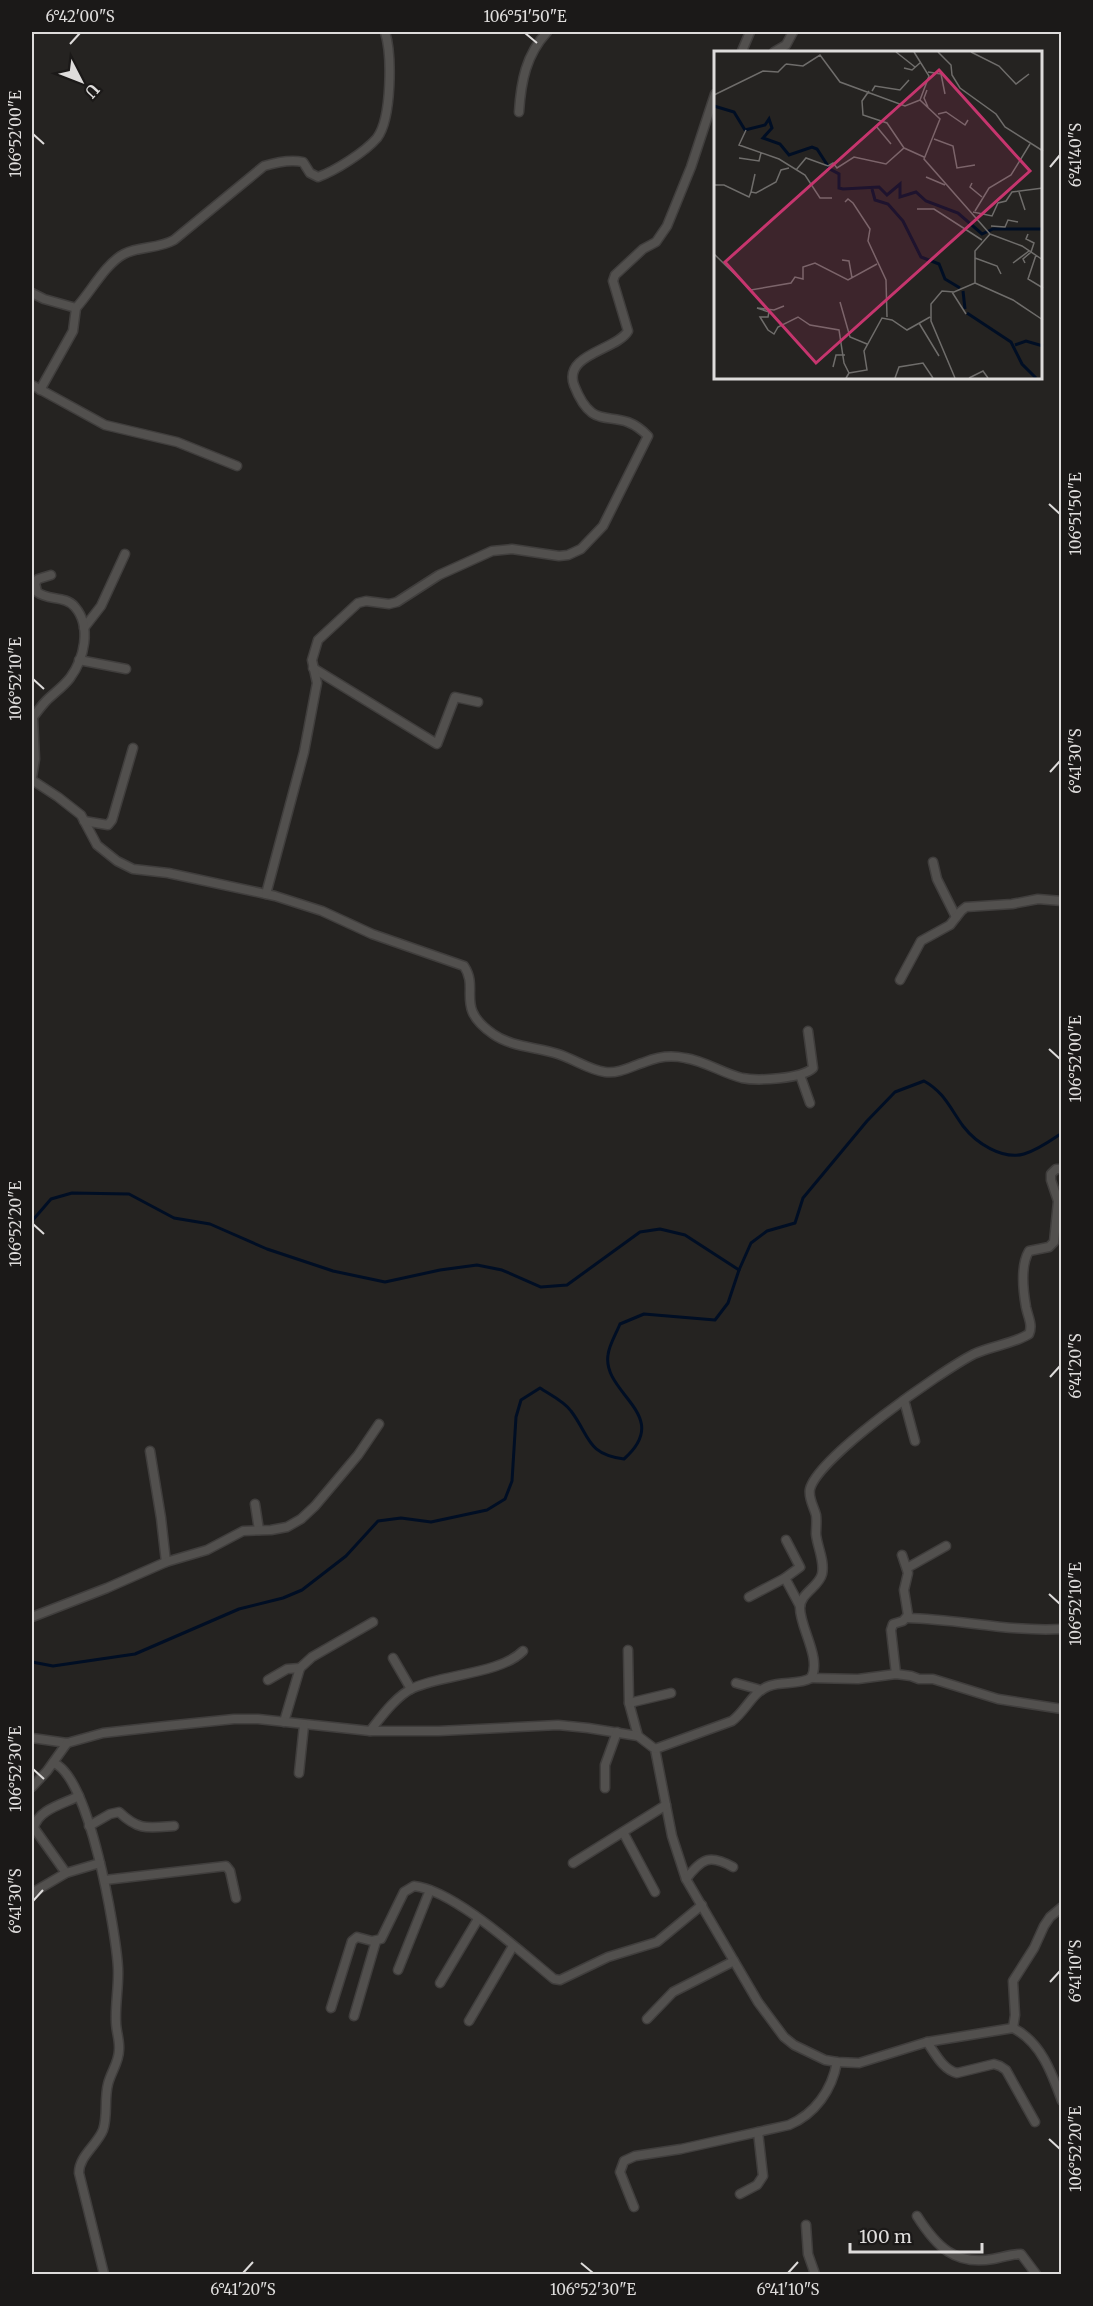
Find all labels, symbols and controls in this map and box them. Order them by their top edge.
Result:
text: 6°42'00"S [45,7,115,26]
text: 106°51'50"E [484,7,567,26]
north arrow [51,51,111,111]
inset map [714,51,1042,380]
text: U [81,80,104,102]
text: 106°52'00"E [6,90,25,177]
text: 6°41'40"S [1066,123,1085,187]
text: 106°51'50"E [1066,472,1085,555]
text: 106°52'10"E [6,637,25,721]
text: 6°41'30"S [1066,728,1085,794]
text: 106°52'00"E [1066,1015,1085,1102]
text: 106°52'20"E [6,1180,25,1267]
text: 6°41'20"S [1066,1333,1085,1399]
text: 106°52'10"E [1066,1562,1085,1646]
text: 106°52'30"E [6,1726,25,1812]
text: 6°41'30"S [6,1868,25,1934]
text: 6°41'10"S [1066,1939,1085,2003]
text: 106°52'20"E [1066,2105,1085,2192]
scale bar [850,2216,982,2254]
text: 100 m [859,2225,912,2248]
text: 6°41'20"S [210,2280,276,2299]
text: 106°52'30"E [550,2280,636,2299]
text: 6°41'10"S [756,2280,820,2299]

